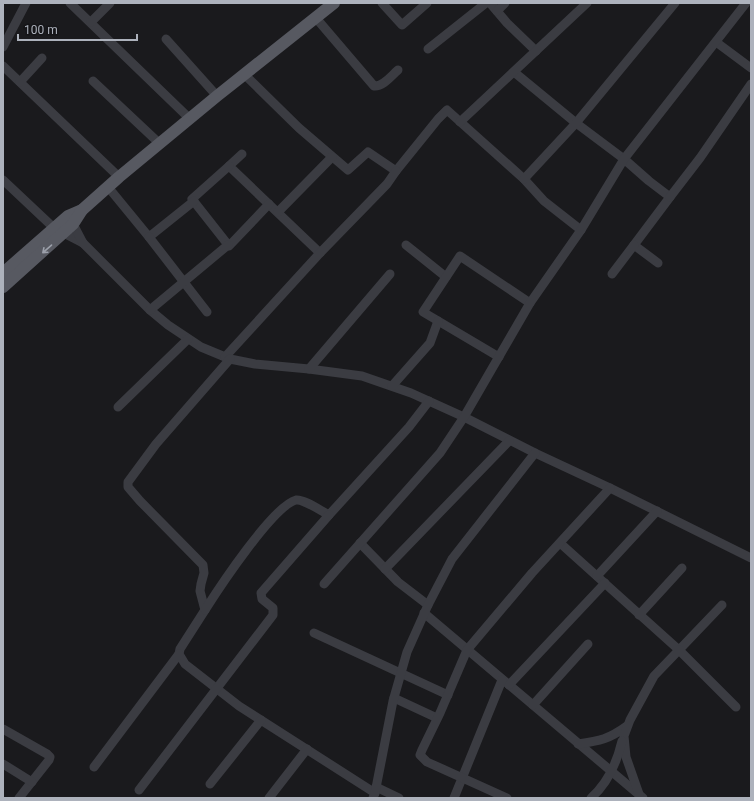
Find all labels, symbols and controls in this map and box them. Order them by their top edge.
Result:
scale bar [18,16,137,42]
text: 100 m [24,23,58,37]
one-way arrow [41,244,52,253]

